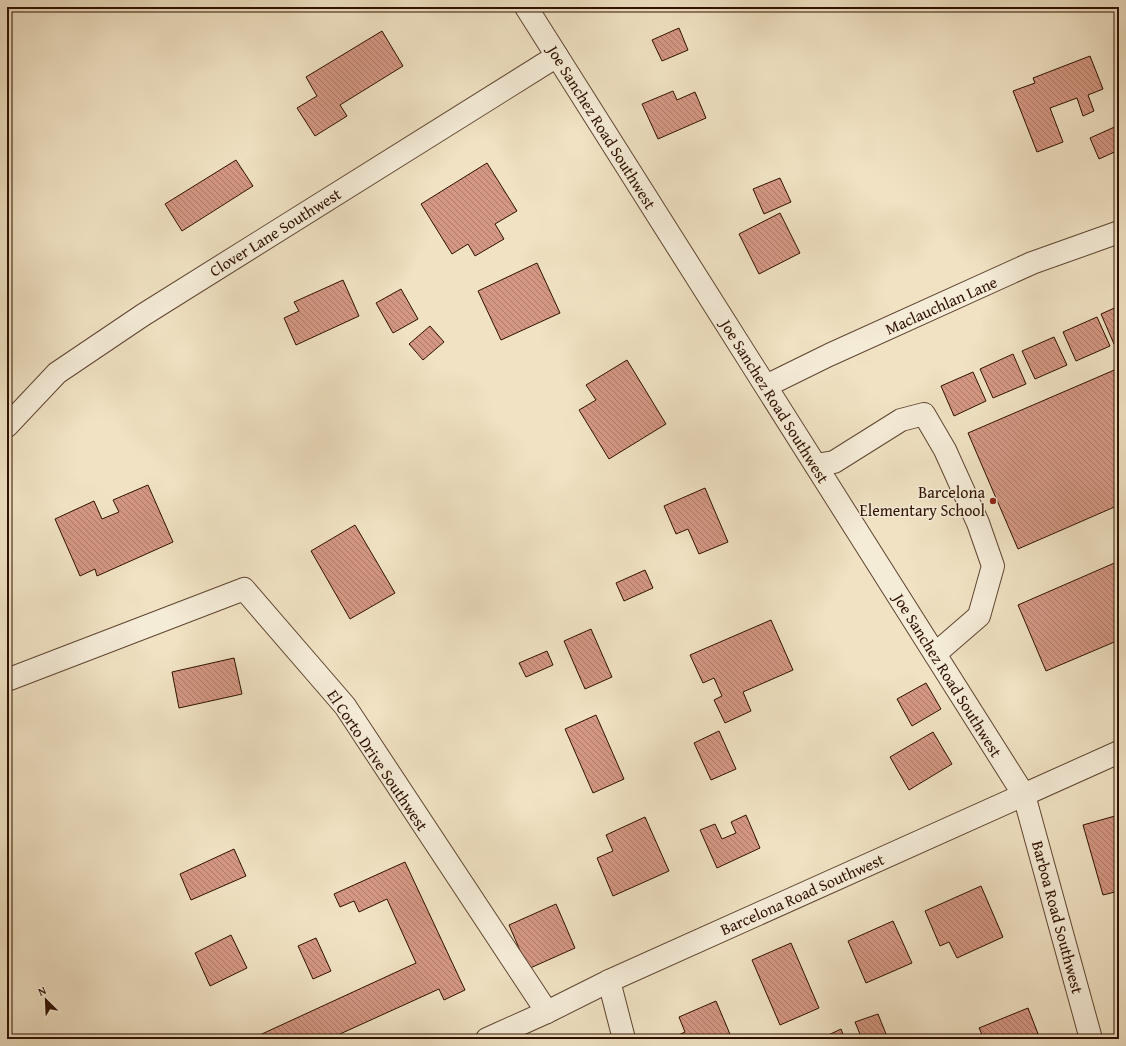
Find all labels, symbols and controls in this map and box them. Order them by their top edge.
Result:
street label: Joe Sanchez Road Southwest [541,39,663,214]
street label: Clover Lane Southwest [204,182,346,282]
street label: Maclauchlan Lane [881,270,1001,340]
street label: Joe Sanchez Road Southwest [714,313,836,488]
place label: Barcelona Elementary School [860,480,986,522]
marker: Barcelona Elementary School [988,496,998,506]
street label: Joe Sanchez Road Southwest [887,587,1009,762]
street label: El Corto Drive Southwest [322,684,435,836]
street label: Barboa Road Southwest [1026,838,1090,997]
street label: Barcelona Road Southwest [716,847,888,941]
north arrow [26,980,66,1020]
text: N [35,982,49,1000]

